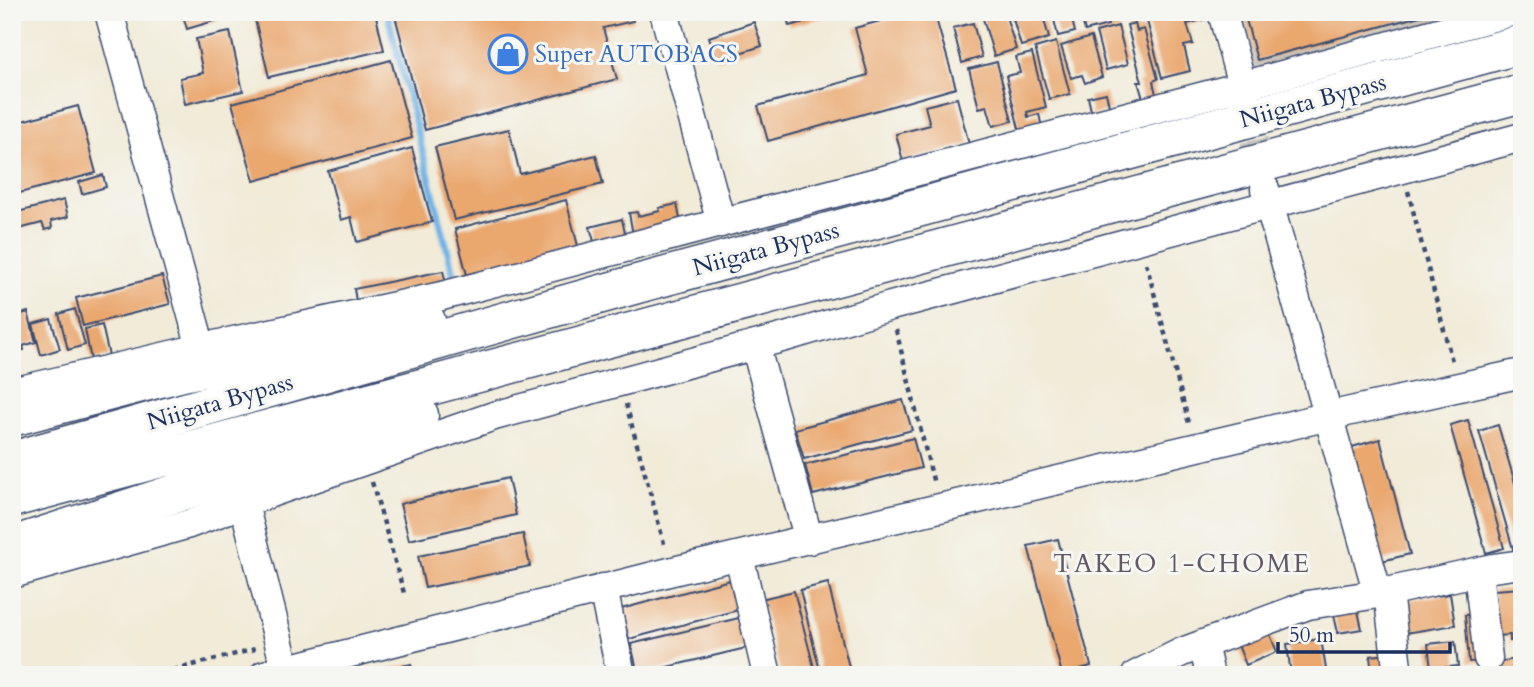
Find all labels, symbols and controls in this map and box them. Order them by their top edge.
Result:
shop icon: Super AUTOBACS [487,33,529,75]
place label: Super AUTOBACS [535,38,738,71]
street label: Niigata Bypass [1236,66,1390,136]
street label: Niigata Bypass [689,214,843,284]
street label: Niigata Bypass [143,365,297,439]
district label: TAKEO 1-CHOME [1053,546,1311,581]
scale bar [1278,610,1450,654]
text: 50 m [1289,621,1334,650]

